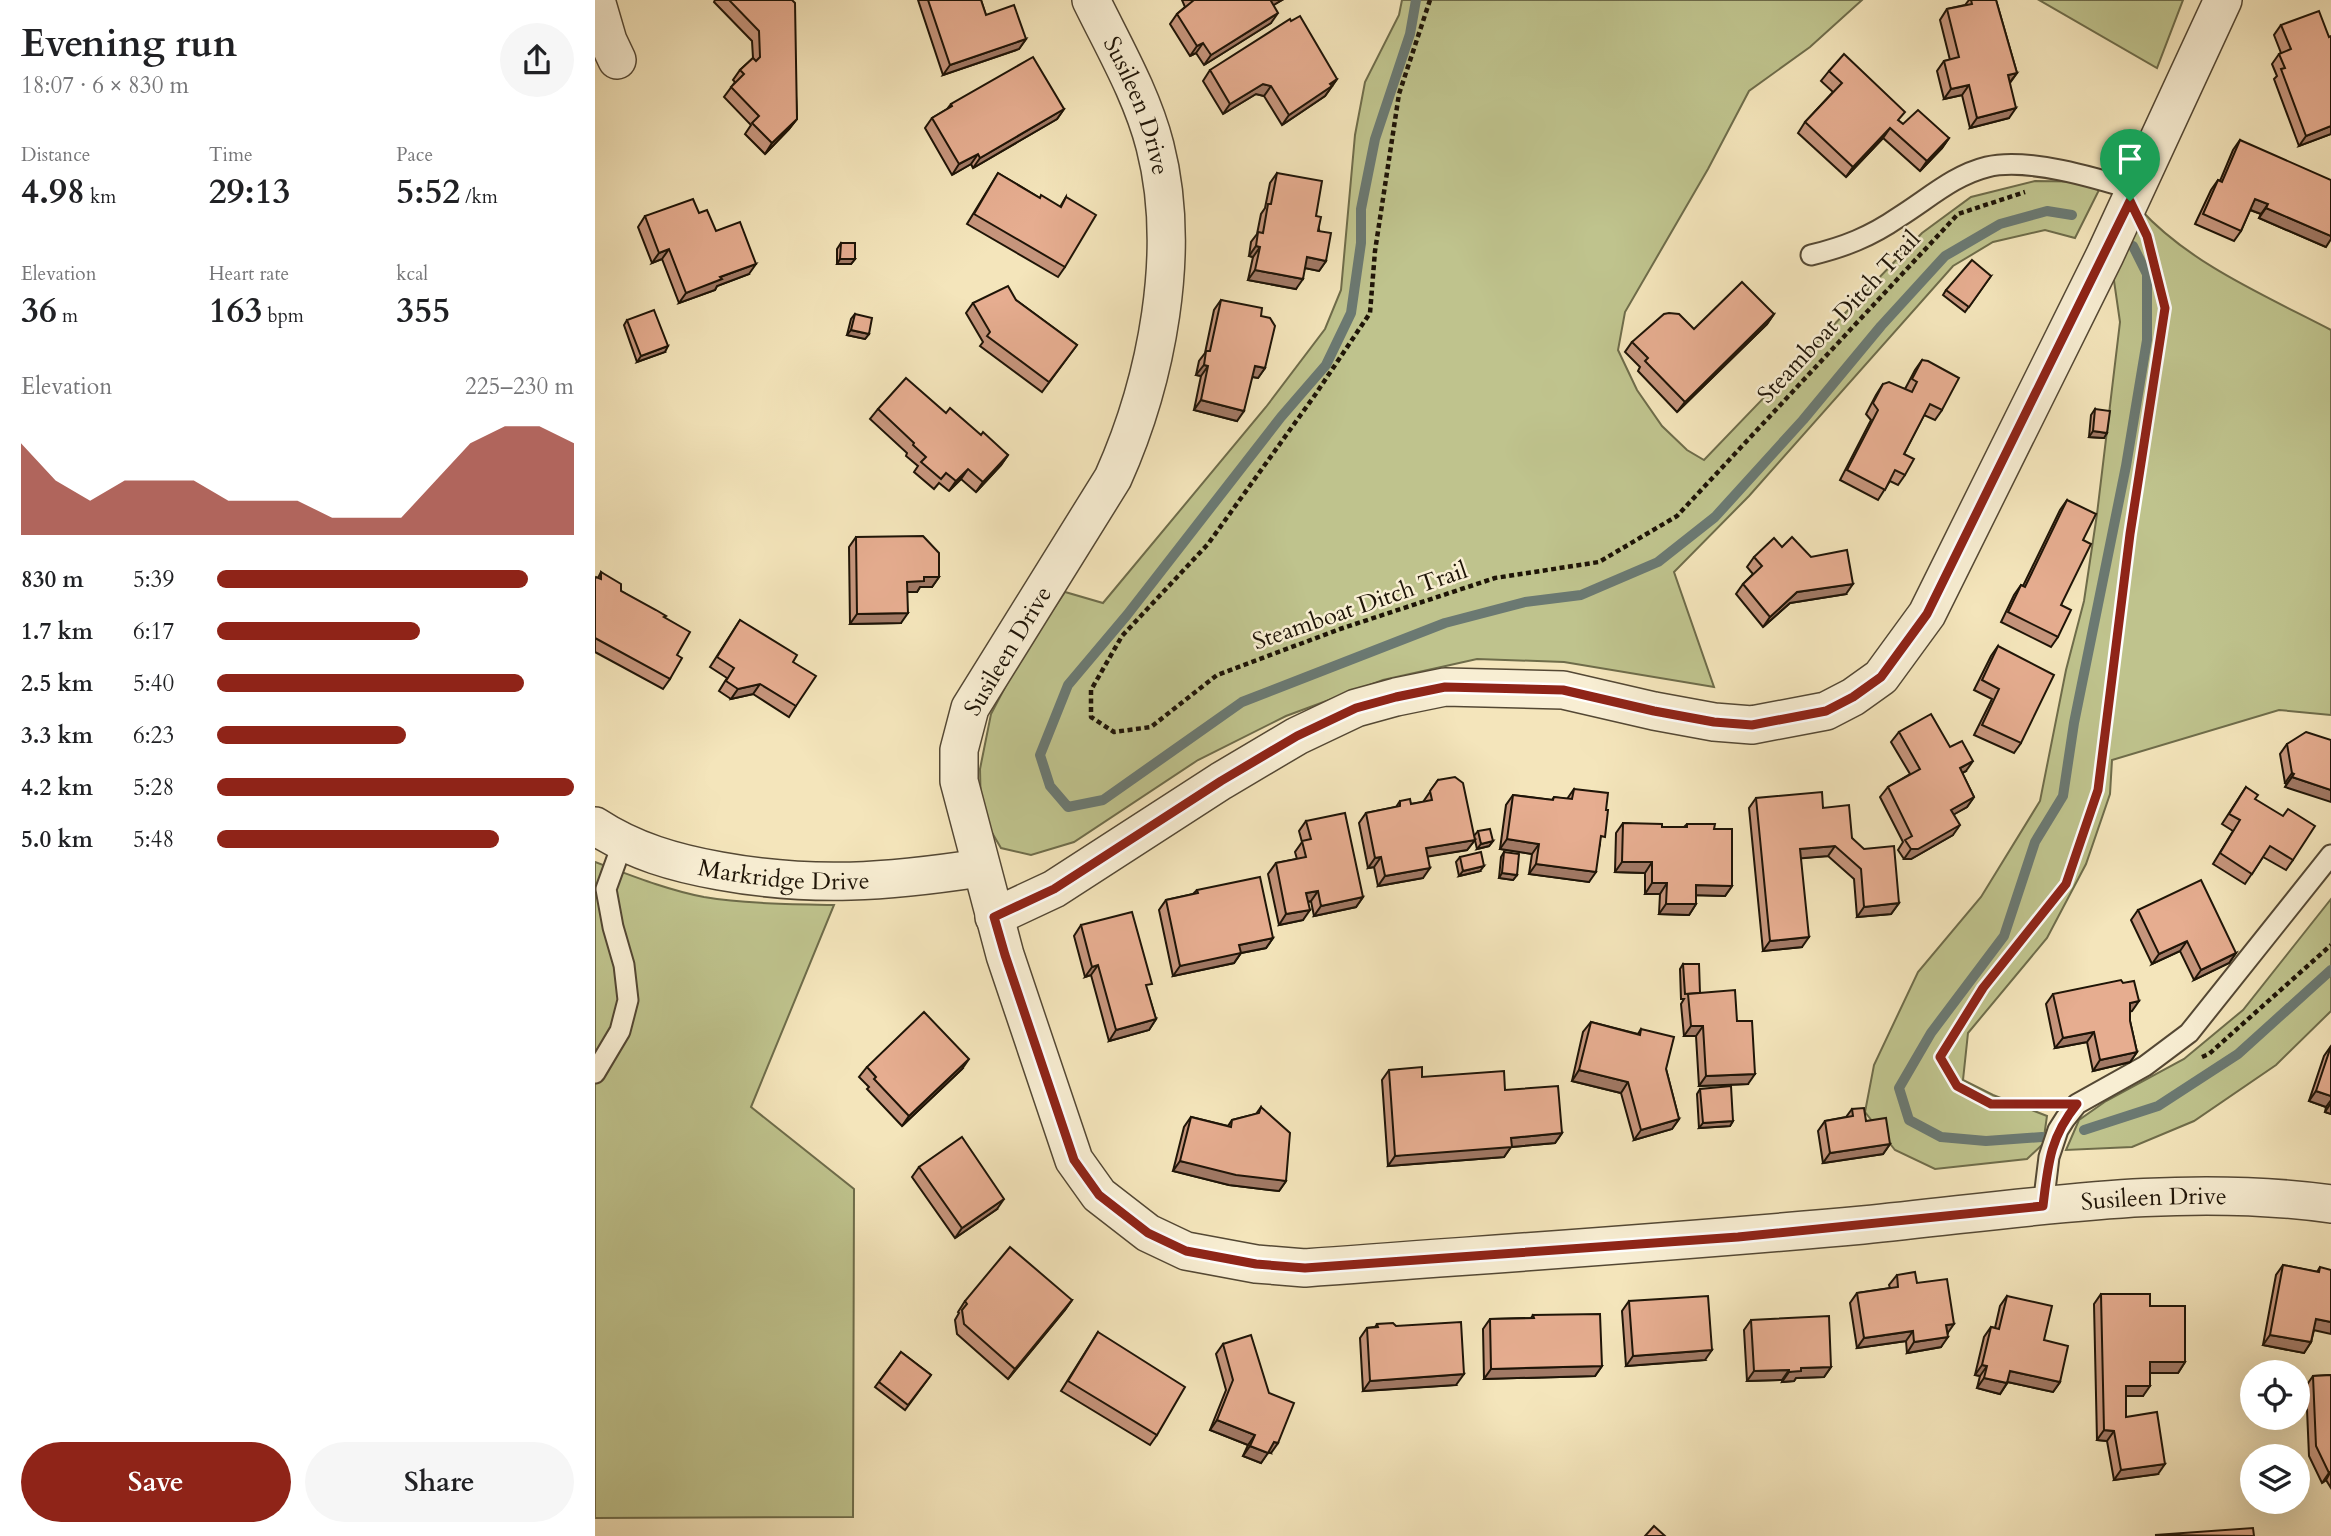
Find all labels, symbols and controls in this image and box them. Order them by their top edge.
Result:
text: Evening run [21,18,237,70]
button: share [500,23,574,97]
street label: Susileen Drive [1096,31,1177,178]
text: 18:07 · 6 × 830 m [21,70,189,101]
pin [2100,129,2160,201]
icon: arrive [2111,140,2149,178]
text: Distance [21,142,90,168]
text: Time [209,142,253,168]
text: Pace [396,142,433,168]
text: 4.98 [21,168,85,216]
text: 29:13 [209,168,291,216]
text: 5:52 [396,168,460,216]
text: km [85,184,116,210]
text: /km [460,184,498,210]
street label: Steamboat Ditch Trail [1750,223,1928,411]
text: Elevation [21,261,96,287]
text: Heart rate [209,261,289,287]
text: kcal [396,261,428,287]
text: 36 [21,287,57,335]
text: 163 [209,287,262,335]
text: 355 [396,287,450,335]
text: m [57,303,78,329]
text: bpm [262,303,304,329]
text: Elevation [21,371,112,402]
text: 225–230 m [465,371,574,402]
street label: Steamboat Ditch Trail [1248,554,1472,658]
text: 830 m [21,564,84,595]
text: 5:39 [133,564,174,595]
street label: Susileen Drive [956,580,1060,722]
text: 1.7 km [21,616,93,647]
text: 6:17 [133,616,174,647]
text: 2.5 km [21,668,93,699]
text: 5:40 [133,668,174,699]
text: 3.3 km [21,720,93,751]
text: 6:23 [133,720,174,751]
text: 4.2 km [21,772,93,803]
text: 5:28 [133,772,174,803]
text: 5.0 km [21,824,93,855]
text: 5:48 [133,824,174,855]
street label: Markridge Drive [695,851,870,898]
street label: Susileen Drive [2080,1179,2227,1218]
map controls [2240,1360,2310,1514]
button: locate [2240,1360,2310,1430]
button: Save [21,1442,291,1522]
button: Share [305,1442,574,1522]
button: layers [2240,1444,2310,1514]

